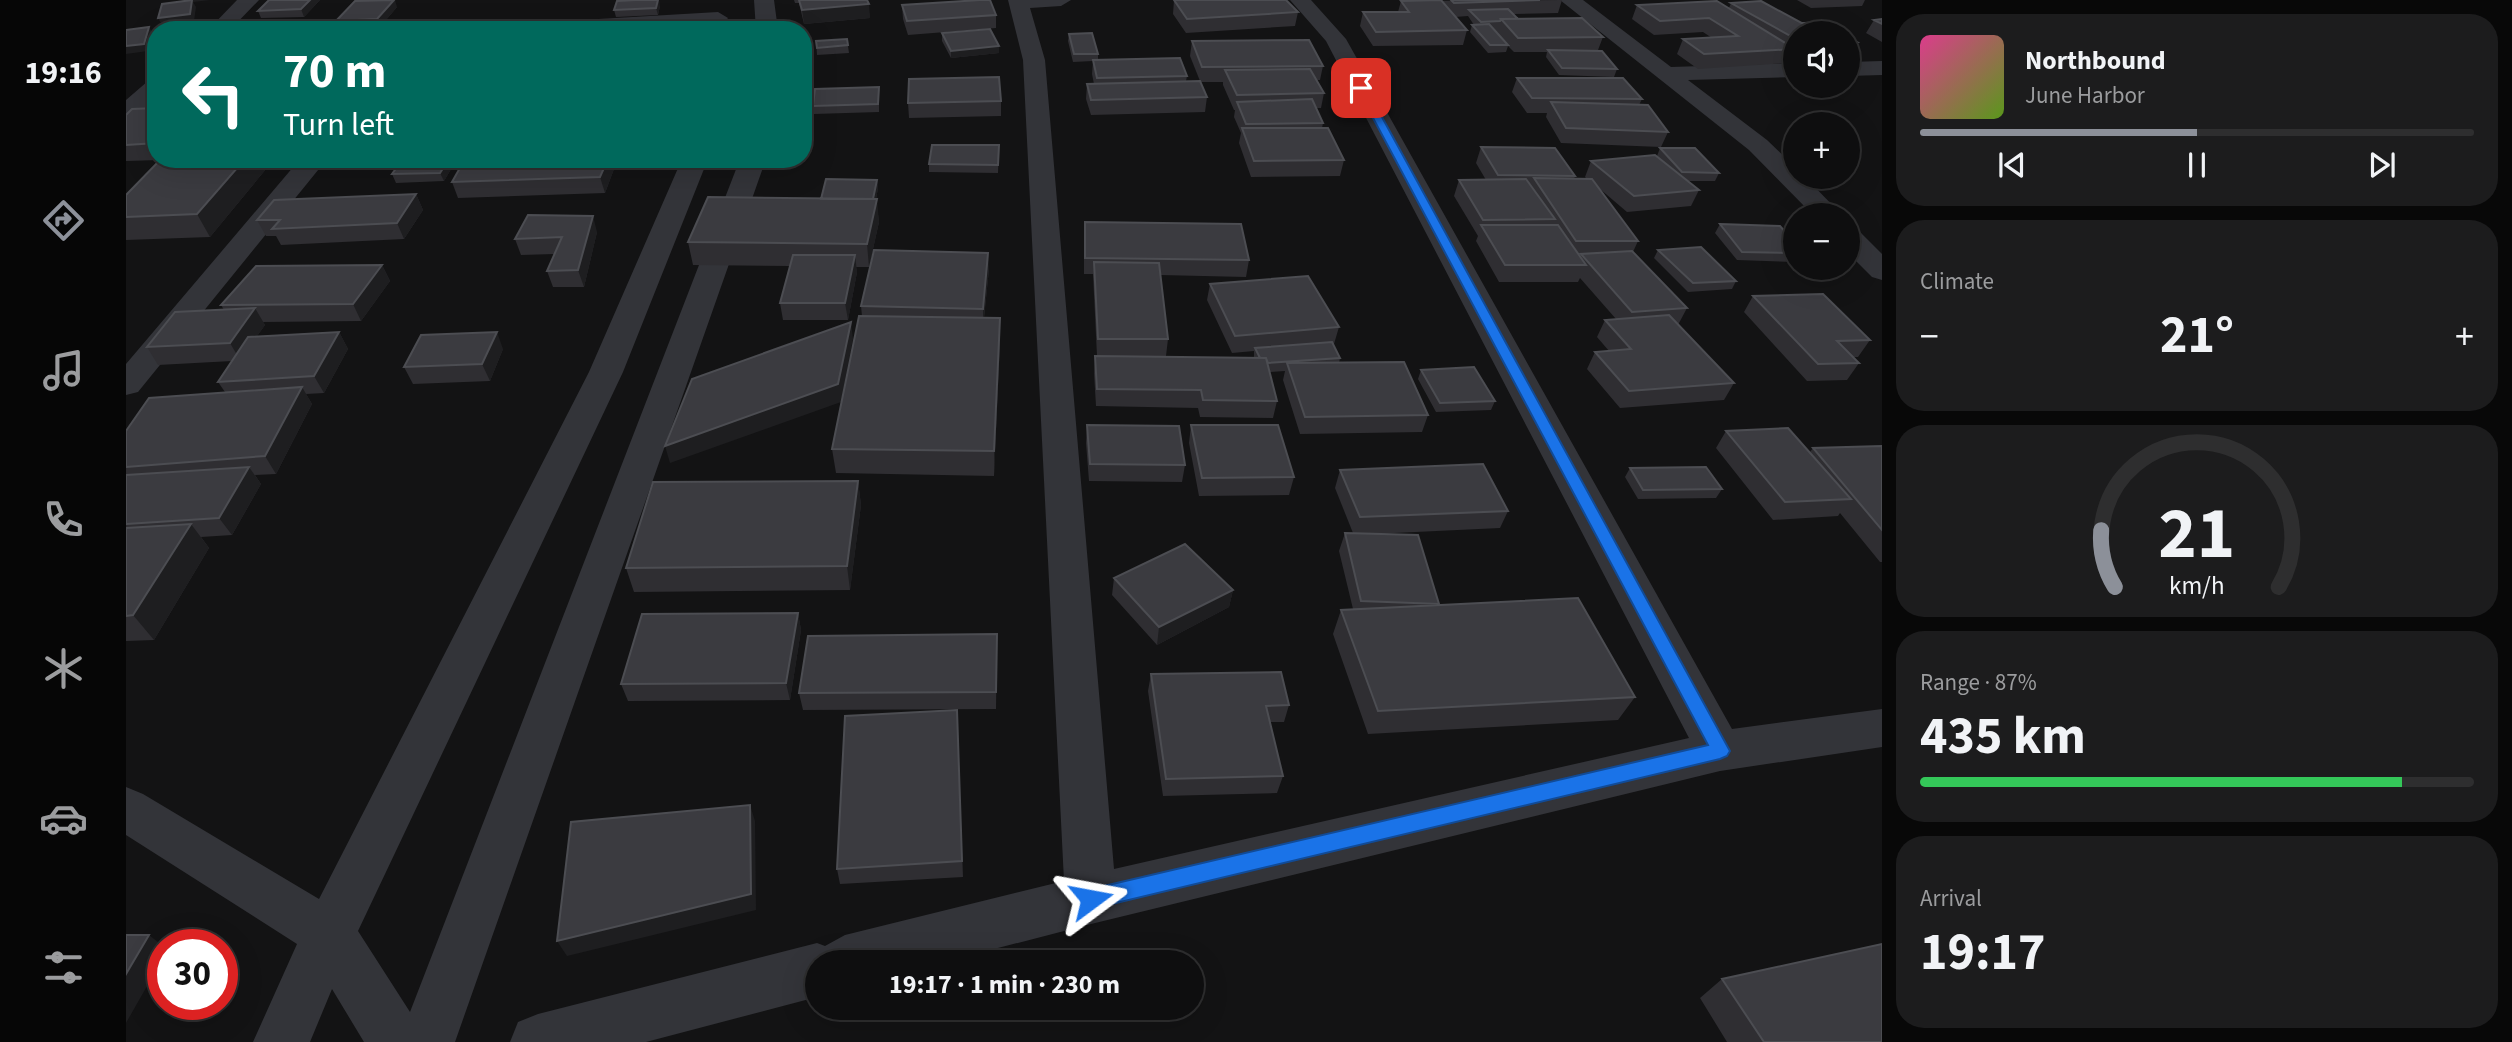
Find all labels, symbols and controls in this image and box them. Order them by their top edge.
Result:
map controls [1783,21,1860,280]
button: sound [1783,21,1860,98]
text: 70 m [283,37,387,107]
text: Northbound [2025,42,2166,79]
icon: left [168,49,259,140]
text: 19:16 [24,50,102,96]
pin [1331,58,1391,118]
icon: arrive [1342,69,1380,107]
text: June Harbor [2025,79,2145,112]
text: Turn left [283,102,394,148]
button: + [1783,112,1860,189]
icon: previous [1993,146,2031,184]
icon: pause [2178,146,2216,184]
icon: next [2363,146,2401,184]
icon: directions [39,196,88,245]
button: − [1783,203,1860,280]
text: Climate [1920,265,1994,298]
text: 21° [2160,299,2234,373]
text: − [1920,310,1939,364]
text: + [2455,310,2474,364]
icon: music [39,346,88,395]
text: 21 [2159,482,2235,586]
icon: phone [39,495,88,544]
text: km/h [2169,568,2225,604]
icon: climate [39,644,88,693]
text: Range · 87% [1920,666,2037,699]
text: 435 km [1920,700,2086,774]
icon: car [39,794,88,843]
position arrow [1054,862,1128,936]
text: Arrival [1920,882,1982,915]
text: 19:17 [1920,916,2045,990]
speed limit sign: 30 [147,929,238,1020]
icon: filters [39,943,88,992]
text: 19:17 · 1 min · 230 m [889,966,1120,1003]

